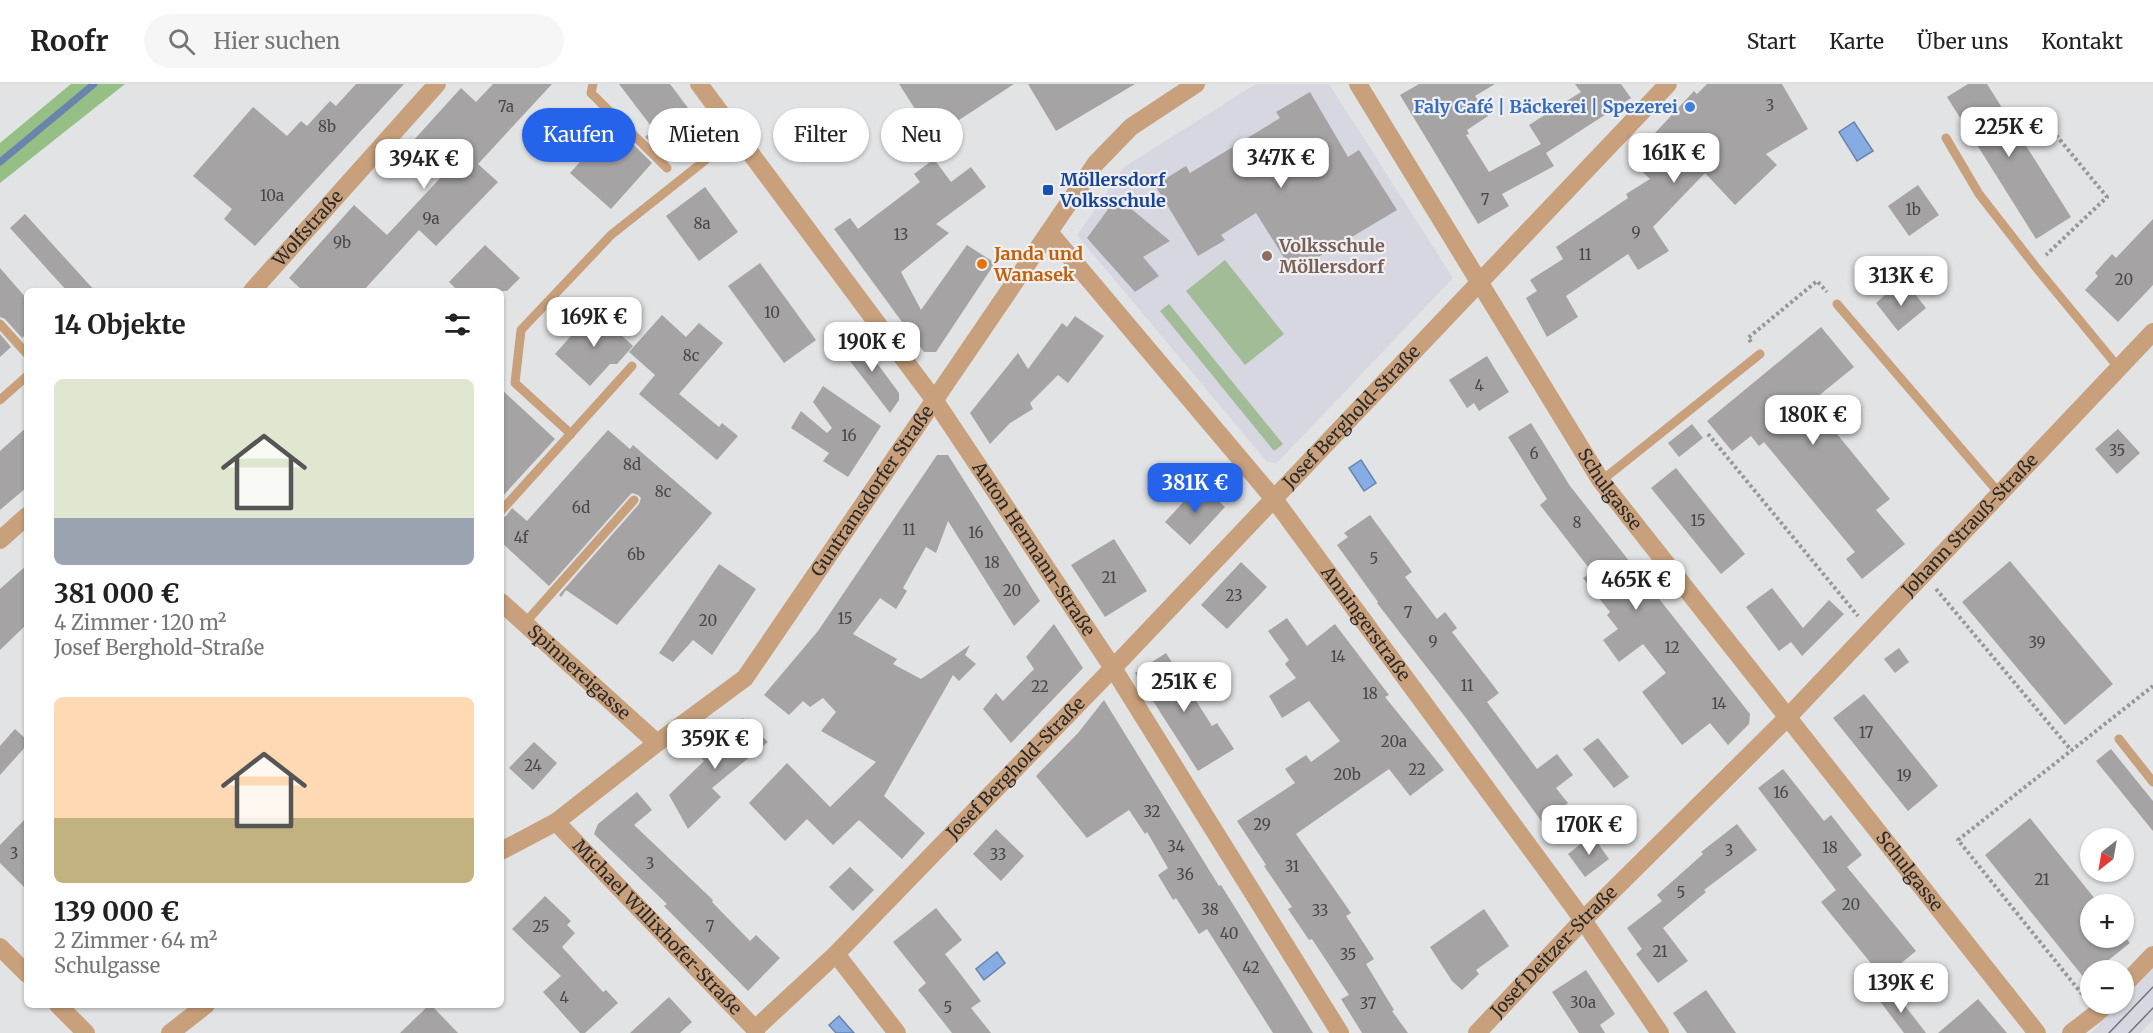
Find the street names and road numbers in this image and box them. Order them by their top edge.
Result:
street label: Wolfstraße [267,185,348,272]
street label: Josef Berghold-Straße [1277,340,1425,494]
street label: Guntramsdorfer Straße [806,401,938,581]
street label: Schulgasse [1573,444,1647,534]
street label: Johann Strauß-Straße [1896,448,2043,602]
street label: Anton Hermann-Straße [967,456,1100,640]
street label: Anningerstraße [1316,561,1416,686]
street label: Spinnereigasse [523,620,636,724]
street label: Josef Berghold-Straße [941,692,1090,845]
street label: Schulgasse [1871,826,1948,916]
street label: Michael Willixhofer-Straße [568,834,747,1019]
street label: Josef Deitzer-Straße [1485,881,1622,1023]

